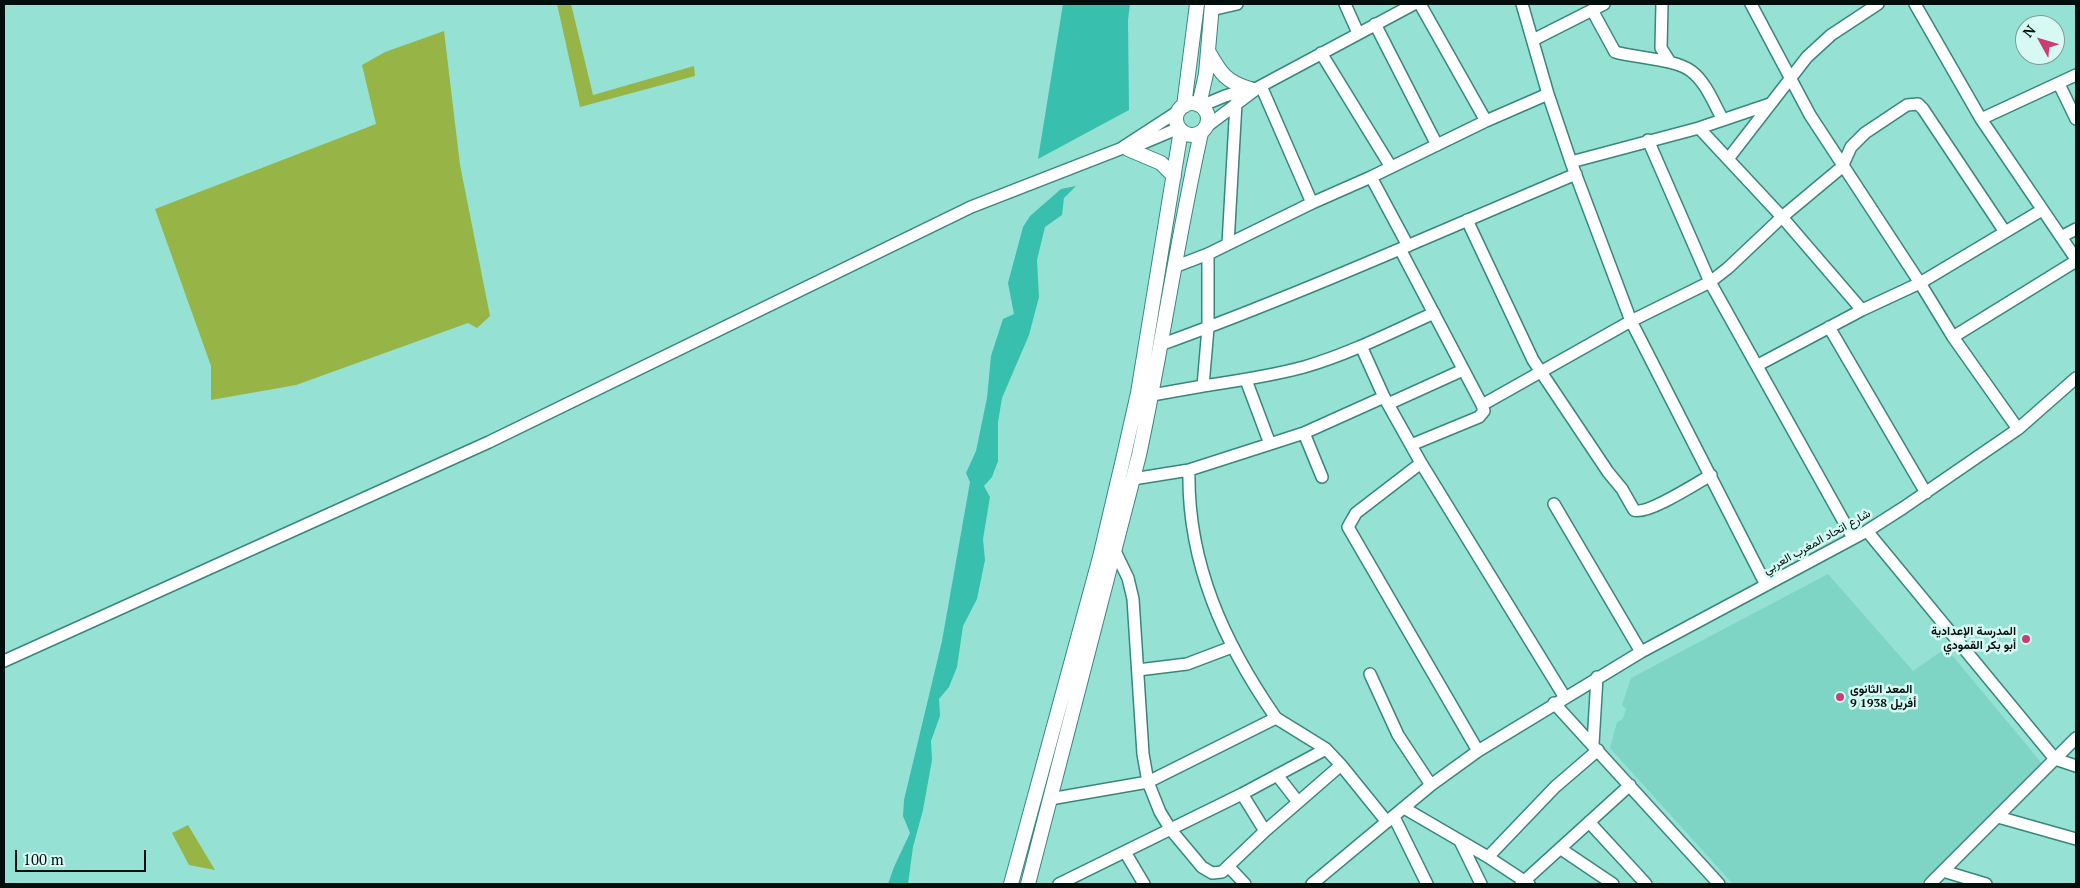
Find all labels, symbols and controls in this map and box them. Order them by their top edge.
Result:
north arrow [2015,15,2065,65]
text: N [2018,21,2039,41]
street label: شارع اتحاد المغرب العربي [1761,506,1873,578]
place label: المدرسة الإعدادية أبو بكر القمودي [1931,625,2016,653]
marker: المدرسة الإعدادية أبو بكر القمودي [2020,633,2032,645]
place label: المعد الثانوي 9 أفريل 1938 [1850,683,1916,711]
marker: المعد الثانوي 9 أفريل 1938 [1834,691,1846,703]
scale bar [18,840,149,872]
text: 100 m [23,849,64,869]

